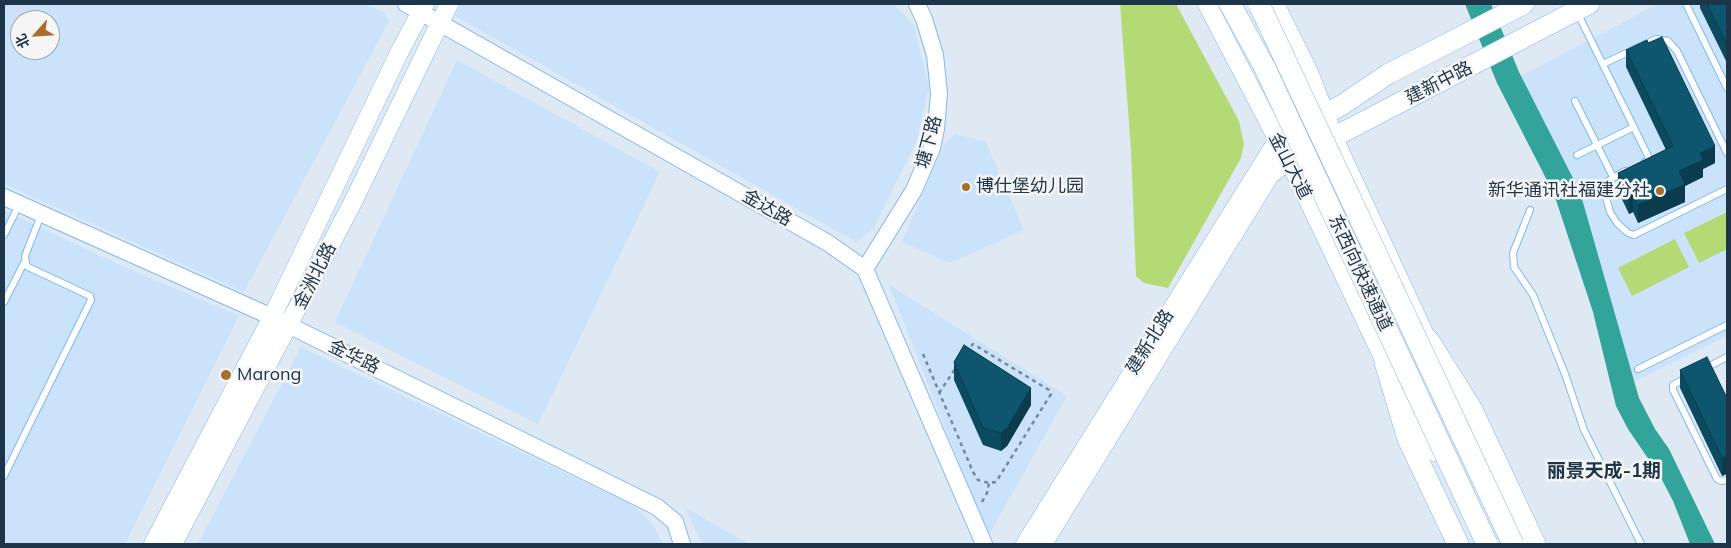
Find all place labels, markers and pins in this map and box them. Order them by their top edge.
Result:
place label: 博仕堡幼儿园 [976,176,1084,198]
place label: 新华通讯社福建分社 [1488,180,1650,202]
marker: 博仕堡幼儿园 [960,181,972,193]
marker: 新华通讯社福建分社 [1654,185,1666,197]
place label: Marong [237,364,301,386]
marker: Marong [219,368,233,382]

